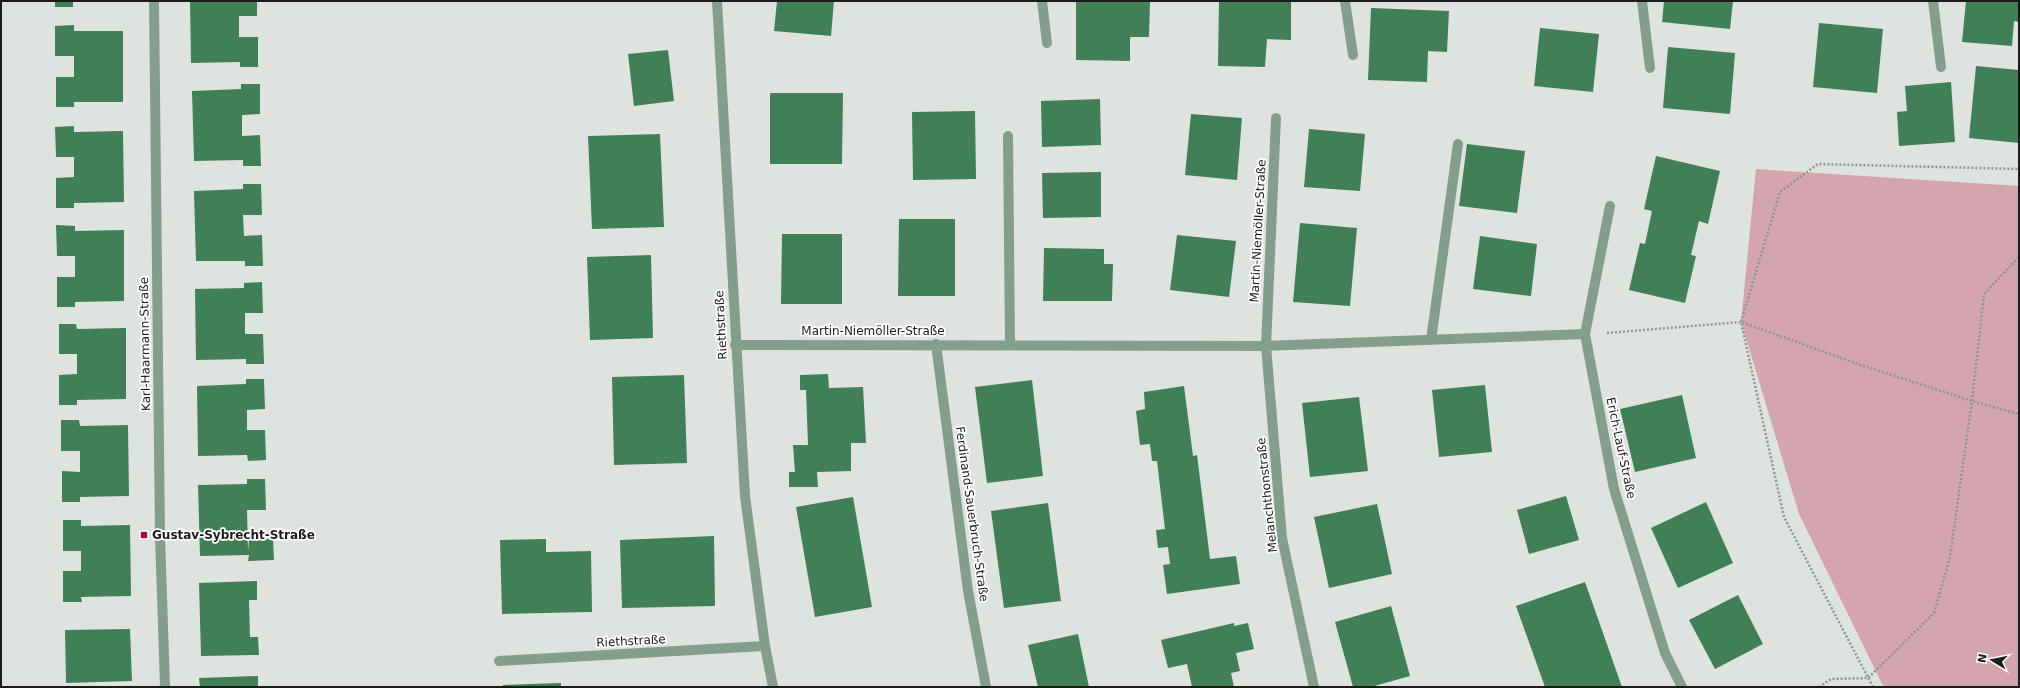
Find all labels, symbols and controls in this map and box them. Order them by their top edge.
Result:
street label: Martin-Niemöller-Straße [1247,159,1269,303]
street label: Karl-Haarmann-Straße [137,277,153,411]
street label: Riethstraße [712,290,730,360]
street label: Martin-Niemöller-Straße [801,324,945,338]
street label: Erich-Lauf-Straße [1603,396,1639,500]
street label: Ferdinand-Sauerbruch-Straße [953,425,991,603]
street label: Melanchthonstraße [1254,437,1280,553]
place label: Gustav-Sybrecht-Straße [152,528,315,542]
marker: Gustav-Sybrecht-Straße [139,530,149,540]
street label: Riethstraße [596,632,666,650]
north arrow [1972,640,2012,680]
text: N [1975,653,1990,664]

